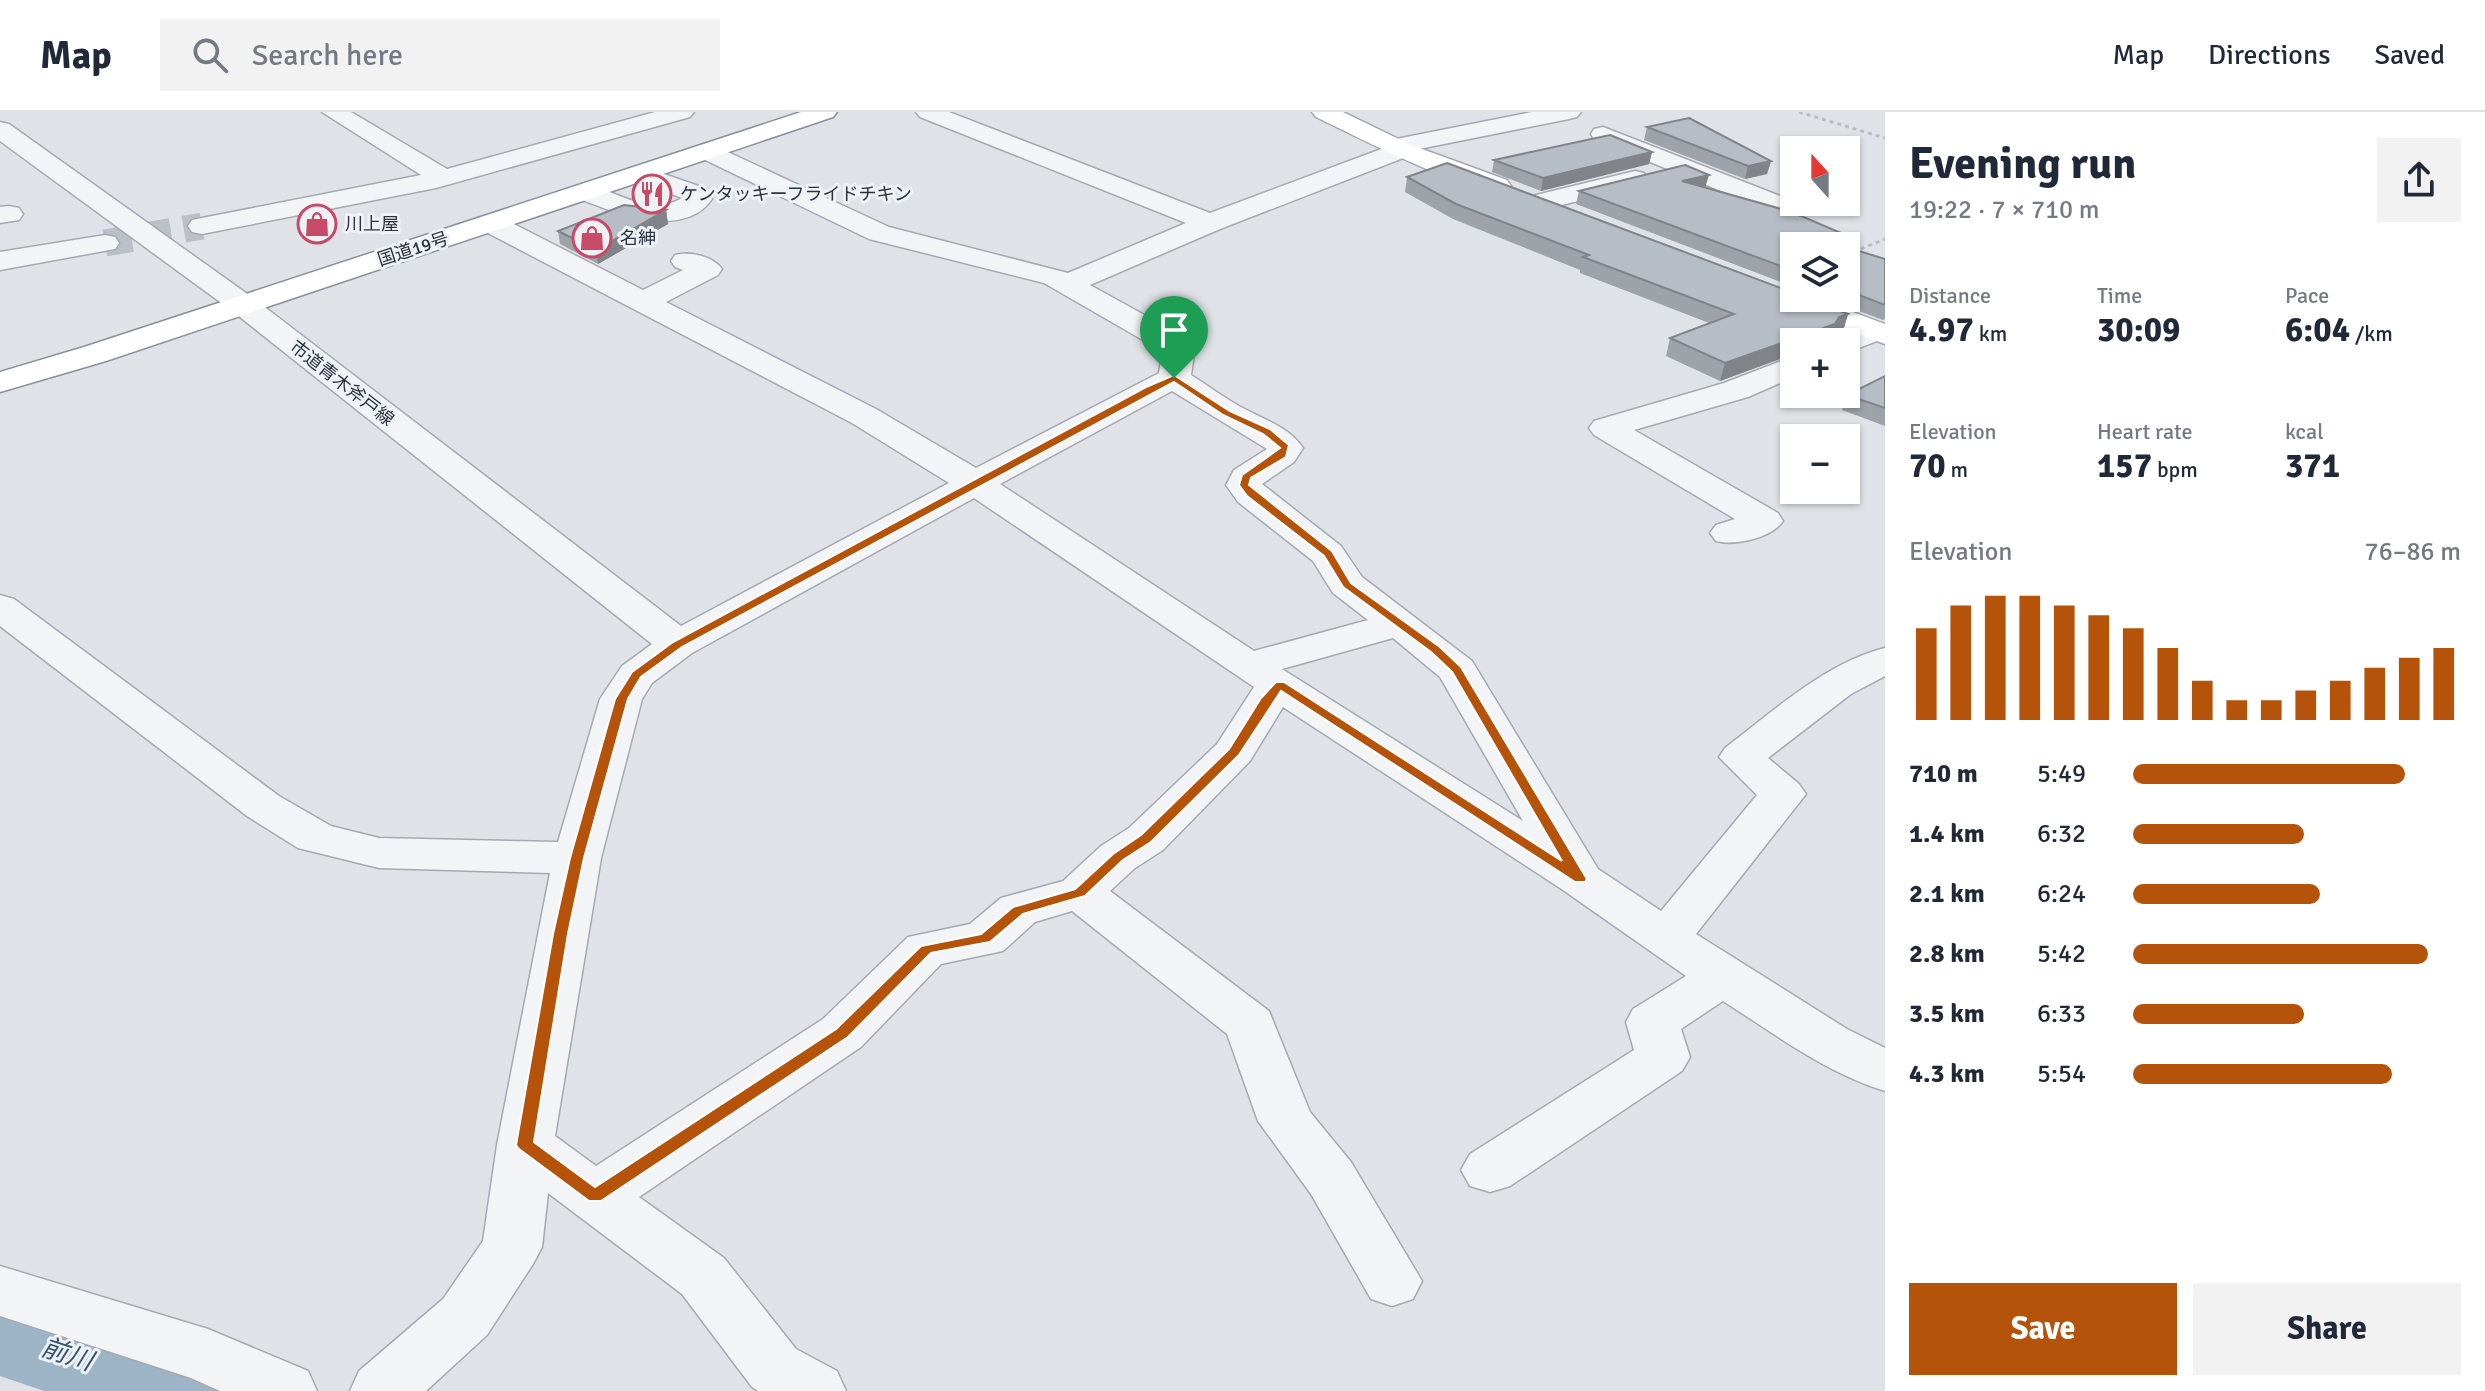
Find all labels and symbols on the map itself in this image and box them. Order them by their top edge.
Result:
north arrow [1780,136,1860,216]
restaurant icon: ケンタッキーフライドチキン [631,173,673,215]
place label: ケンタッキーフライドチキン [680,183,912,205]
shop icon: 川上屋 [296,203,338,245]
place label: 川上屋 [345,213,399,235]
shop icon: 名紳 [571,217,613,259]
street label: 国道19号 [375,227,451,271]
place label: 名紳 [620,227,656,249]
pin [1140,296,1208,378]
street label: 市道青木斧戸線 [286,336,398,430]
water label: 前川 [37,1332,100,1379]

